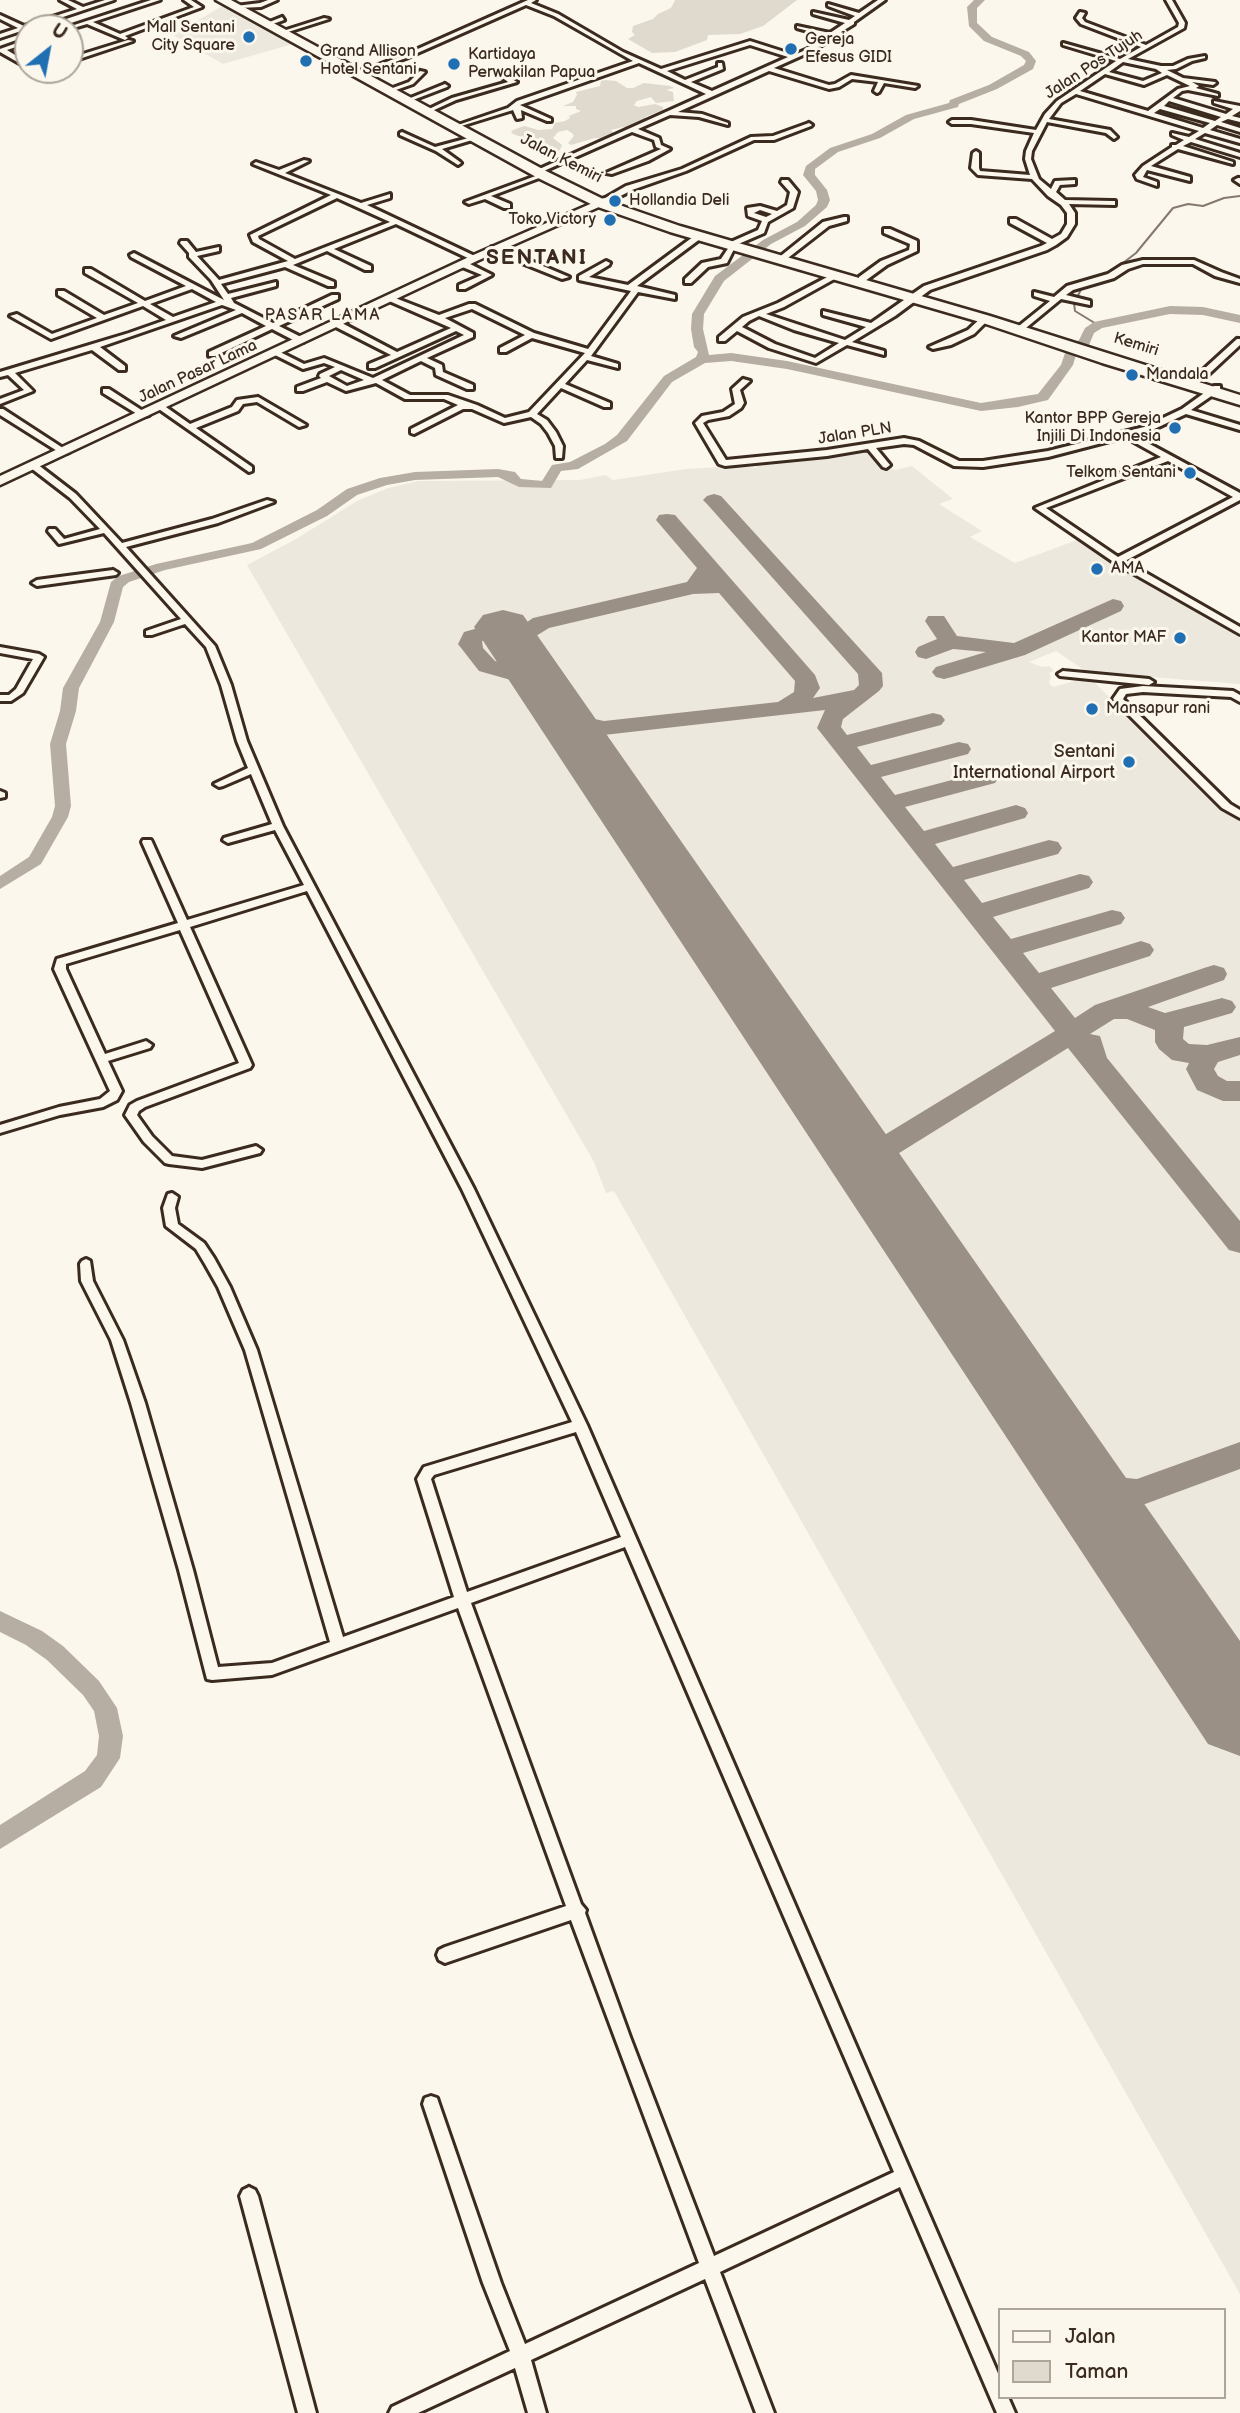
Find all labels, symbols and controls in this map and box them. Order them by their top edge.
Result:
north arrow [14,14,84,84]
place label: Mall Sentani City Square [146,18,235,56]
text: U [47,19,71,46]
street label: Jalan Pos Tujuh [1042,26,1146,104]
marker: Mall Sentani City Square [241,29,257,45]
place label: Gereja Efesus GIDI [805,30,892,68]
marker: Gereja Efesus GIDI [783,41,799,57]
place label: Grand Allison Hotel Sentani [320,42,417,80]
place label: Kartidaya Perwakilan Papua [468,45,595,83]
marker: Grand Allison Hotel Sentani [298,53,314,69]
marker: Kartidaya Perwakilan Papua [446,56,462,72]
street label: Jalan Kemiri [517,130,605,188]
place label: Hollandia Deli [629,191,729,211]
marker: Hollandia Deli [607,193,623,209]
place label: Toko Victory [509,210,596,230]
marker: Toko Victory [602,212,618,228]
district label: SENTANI [487,246,587,272]
district label: PASAR LAMA [266,306,380,326]
street label: Kemiri [1111,329,1161,361]
street label: Jalan Pasar Lama [136,336,260,408]
place label: Mandala [1146,365,1209,385]
marker: Mandala [1124,367,1140,383]
place label: Kantor BPP Gereja Injili Di Indonesia [1024,409,1161,447]
street label: Jalan PLN [817,419,893,449]
marker: Kantor BPP Gereja Injili Di Indonesia [1167,420,1183,436]
place label: Telkom Sentani [1066,463,1176,483]
marker: Telkom Sentani [1182,465,1198,481]
place label: AMA [1111,559,1144,579]
marker: AMA [1089,561,1105,577]
place label: Kantor MAF [1081,628,1166,648]
marker: Kantor MAF [1172,630,1188,646]
place label: Mansapur rani [1106,699,1210,719]
marker: Mansapur rani [1084,701,1100,717]
place label: Sentani International Airport [953,741,1115,784]
marker: Sentani International Airport [1121,754,1137,770]
legend [998,2308,1226,2399]
text: Jalan [1065,2324,1116,2349]
text: Taman [1065,2359,1128,2384]

